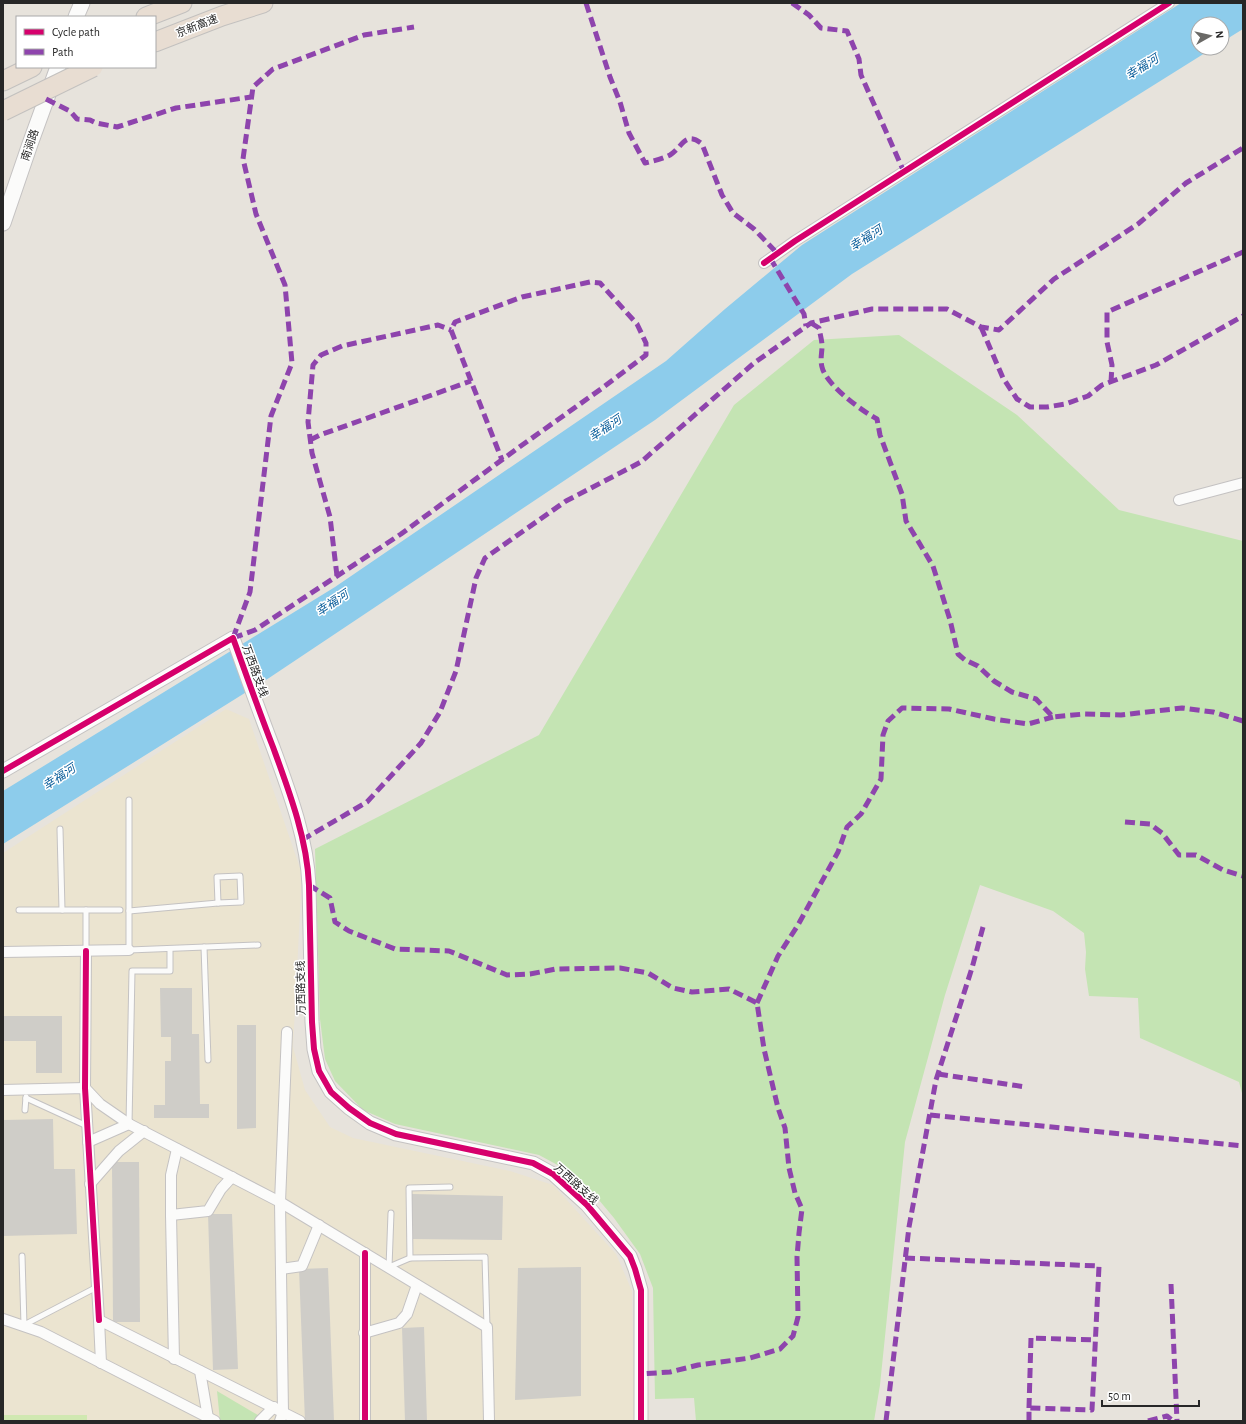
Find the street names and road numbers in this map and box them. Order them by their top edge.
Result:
street label: 京新高速 [174,12,220,39]
street label: 南涧路 [18,127,41,162]
street label: 万西路支线 [240,643,271,699]
street label: 万西路支线 [294,960,307,1016]
street label: 万西路支线 [552,1161,601,1206]

